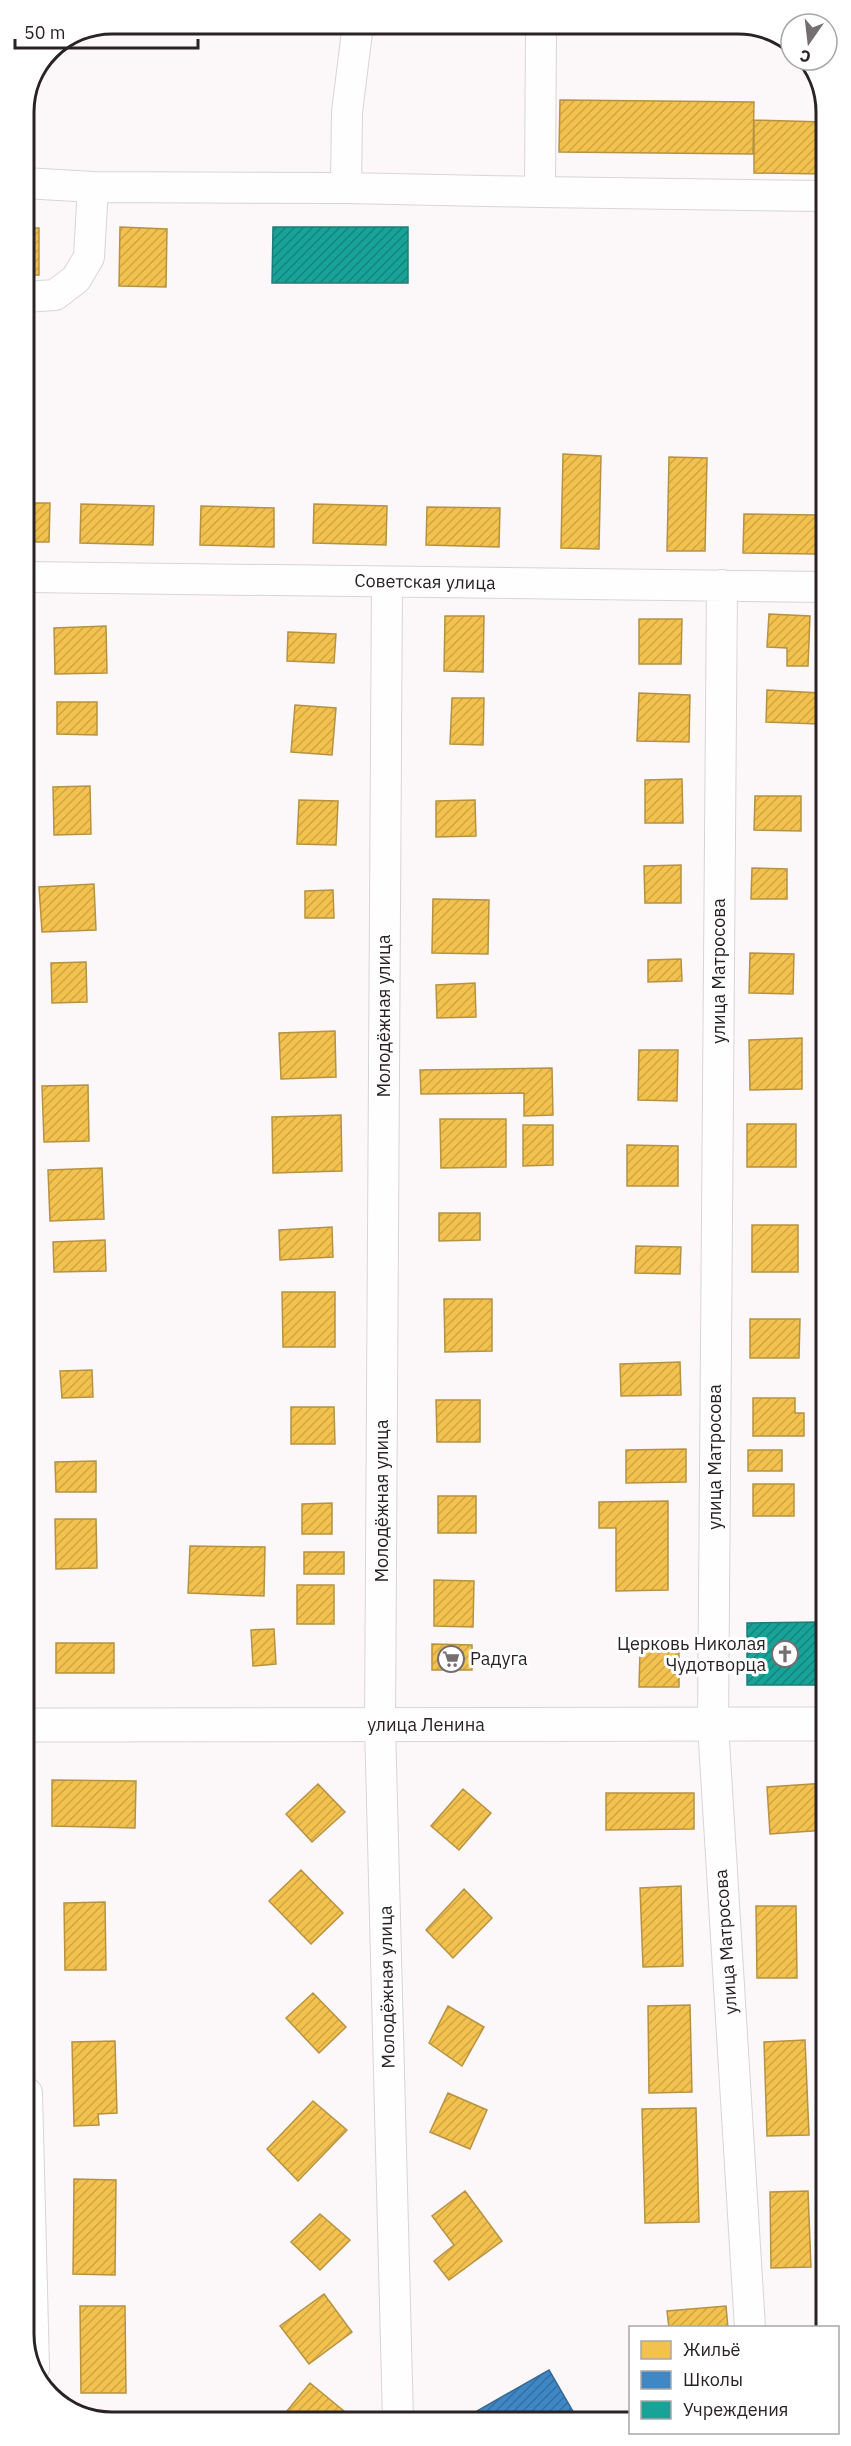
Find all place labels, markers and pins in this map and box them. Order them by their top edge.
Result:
place label: Церковь Николая Чудотворца [617,1632,766,1676]
church icon: Церковь Николая Чудотворца [770,1639,800,1669]
supermarket icon: Радуга [436,1644,466,1674]
place label: Радуга [470,1647,528,1670]

